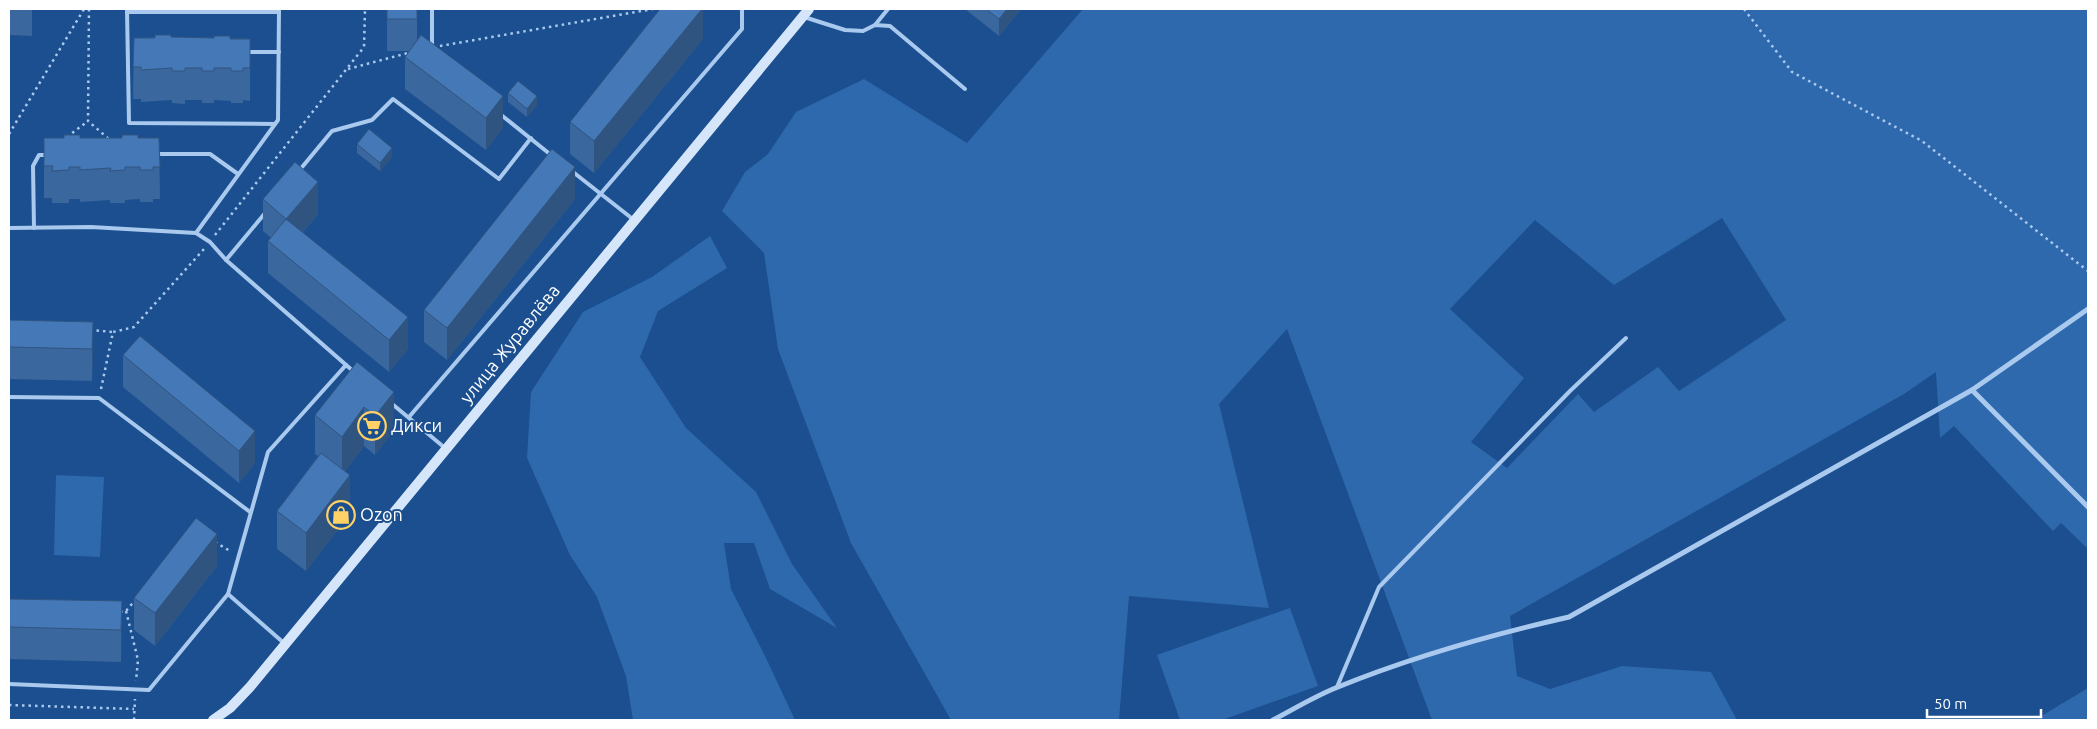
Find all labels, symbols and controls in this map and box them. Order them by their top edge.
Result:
street label: улица Журавлёва [455,280,563,407]
supermarket icon: Дикси [357,411,387,441]
place label: Дикси [391,415,442,435]
shop icon: Ozon [326,500,356,530]
place label: Ozon [360,504,403,524]
scale bar [1927,686,2041,718]
text: 50 m [1934,695,1967,712]

